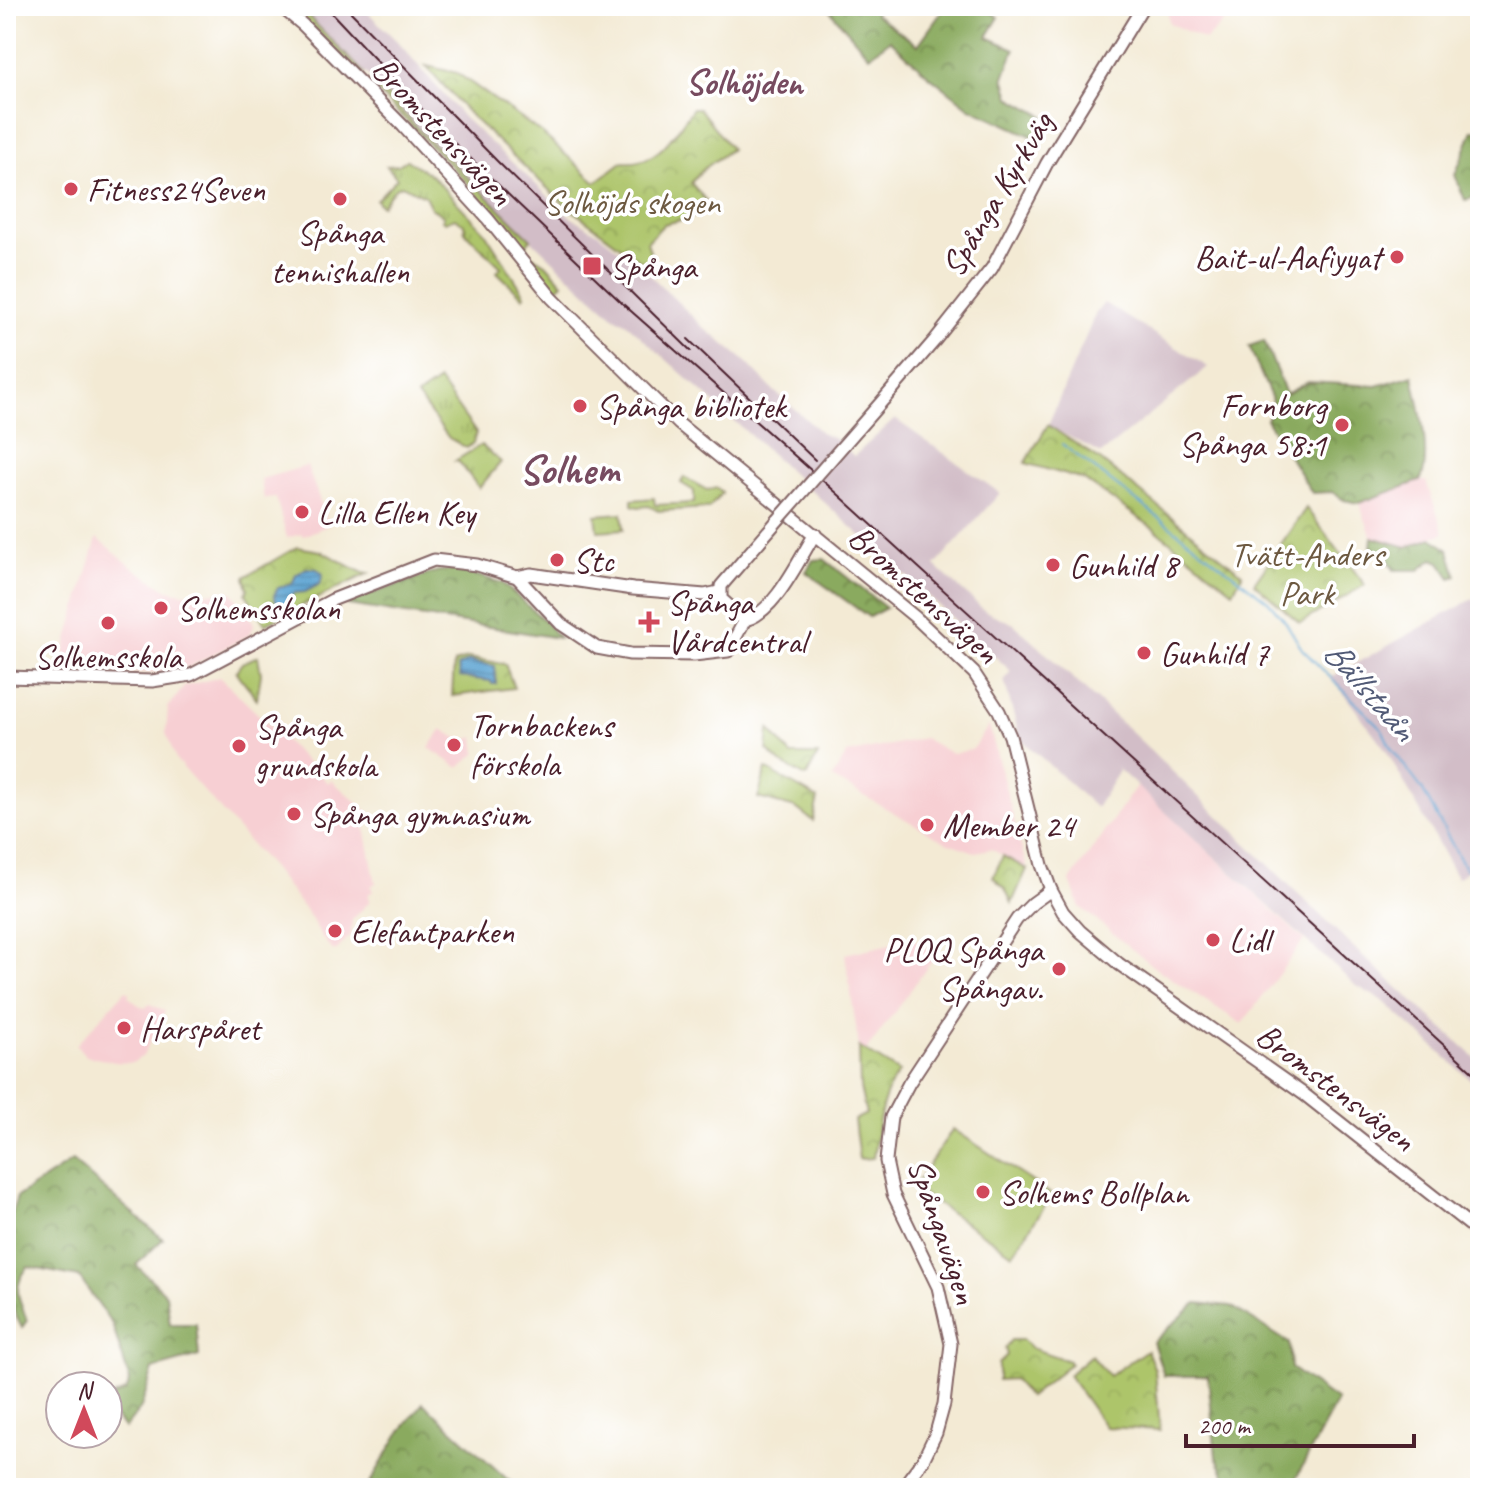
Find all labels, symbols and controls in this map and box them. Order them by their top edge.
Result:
street label: Bromstensvägen [363,48,523,215]
district label: Solhöjden [686,59,805,105]
street label: Spånga Kyrkväg [931,102,1064,284]
place label: Fitness24Seven [87,168,266,211]
marker: Fitness24Seven [62,180,80,198]
park label: Solhöjds skogen [544,181,722,224]
marker: Spånga tennishallen [331,190,349,208]
place label: Spånga tennishallen [271,211,410,293]
place label: Bait-ul-Aafiyyat [1194,236,1386,279]
place label: Spånga [610,245,699,288]
marker: Bait-ul-Aafiyyat [1388,248,1406,266]
marker: Spånga [581,255,603,277]
place label: Fornborg Spånga 58:1 [1179,384,1329,466]
place label: Spånga bibliotek [596,385,788,428]
marker: Spånga bibliotek [571,397,589,415]
marker: Fornborg Spånga 58:1 [1333,416,1351,434]
district label: Solhem [519,443,621,496]
place label: Lilla Ellen Key [318,491,478,534]
marker: Lilla Ellen Key [293,503,311,521]
street label: Bromstensvägen [840,515,1009,673]
park label: Tvätt-Anders Park [1230,533,1387,615]
place label: Stc [573,539,615,582]
place label: Gunhild 8 [1069,544,1182,587]
marker: Stc [548,551,566,569]
marker: Gunhild 8 [1044,556,1062,574]
place label: Spånga Vårdcentral [667,581,812,663]
place label: Solhemsskolan [177,587,341,630]
marker: Solhemsskolan [152,599,170,617]
marker: Spånga Vårdcentral [638,611,660,633]
marker: Solhemsskola [99,614,117,632]
water label: Bällstaån [1314,630,1428,752]
place label: Gunhild 7 [1160,632,1271,675]
place label: Solhemsskola [34,635,184,678]
marker: Gunhild 7 [1135,644,1153,662]
place label: Tornbackens förskola [470,704,616,786]
place label: Spånga grundskola [255,705,379,787]
marker: Tornbackens förskola [445,736,463,754]
marker: Spånga grundskola [230,737,248,755]
place label: Spånga gymnasium [310,793,532,836]
place label: Member 24 [943,804,1078,847]
marker: Spånga gymnasium [285,805,303,823]
marker: Member 24 [918,816,936,834]
place label: Elefantparken [351,910,515,953]
place label: Lidl [1229,919,1276,962]
marker: Elefantparken [326,922,344,940]
place label: PLOQ Spånga Spångav. [884,928,1045,1010]
marker: Lidl [1204,931,1222,949]
marker: PLOQ Spånga Spångav. [1050,960,1068,978]
place label: Harspåret [140,1007,264,1050]
street label: Bromstensvägen [1248,1013,1425,1161]
marker: Harspåret [115,1019,133,1037]
street label: Spångavägen [898,1153,988,1310]
place label: Solhems Bollplan [999,1171,1190,1214]
marker: Solhems Bollplan [974,1183,992,1201]
north arrow [44,1370,124,1450]
text: N [77,1377,94,1405]
scale bar [1186,1398,1414,1448]
text: 200 m [1198,1411,1252,1441]

